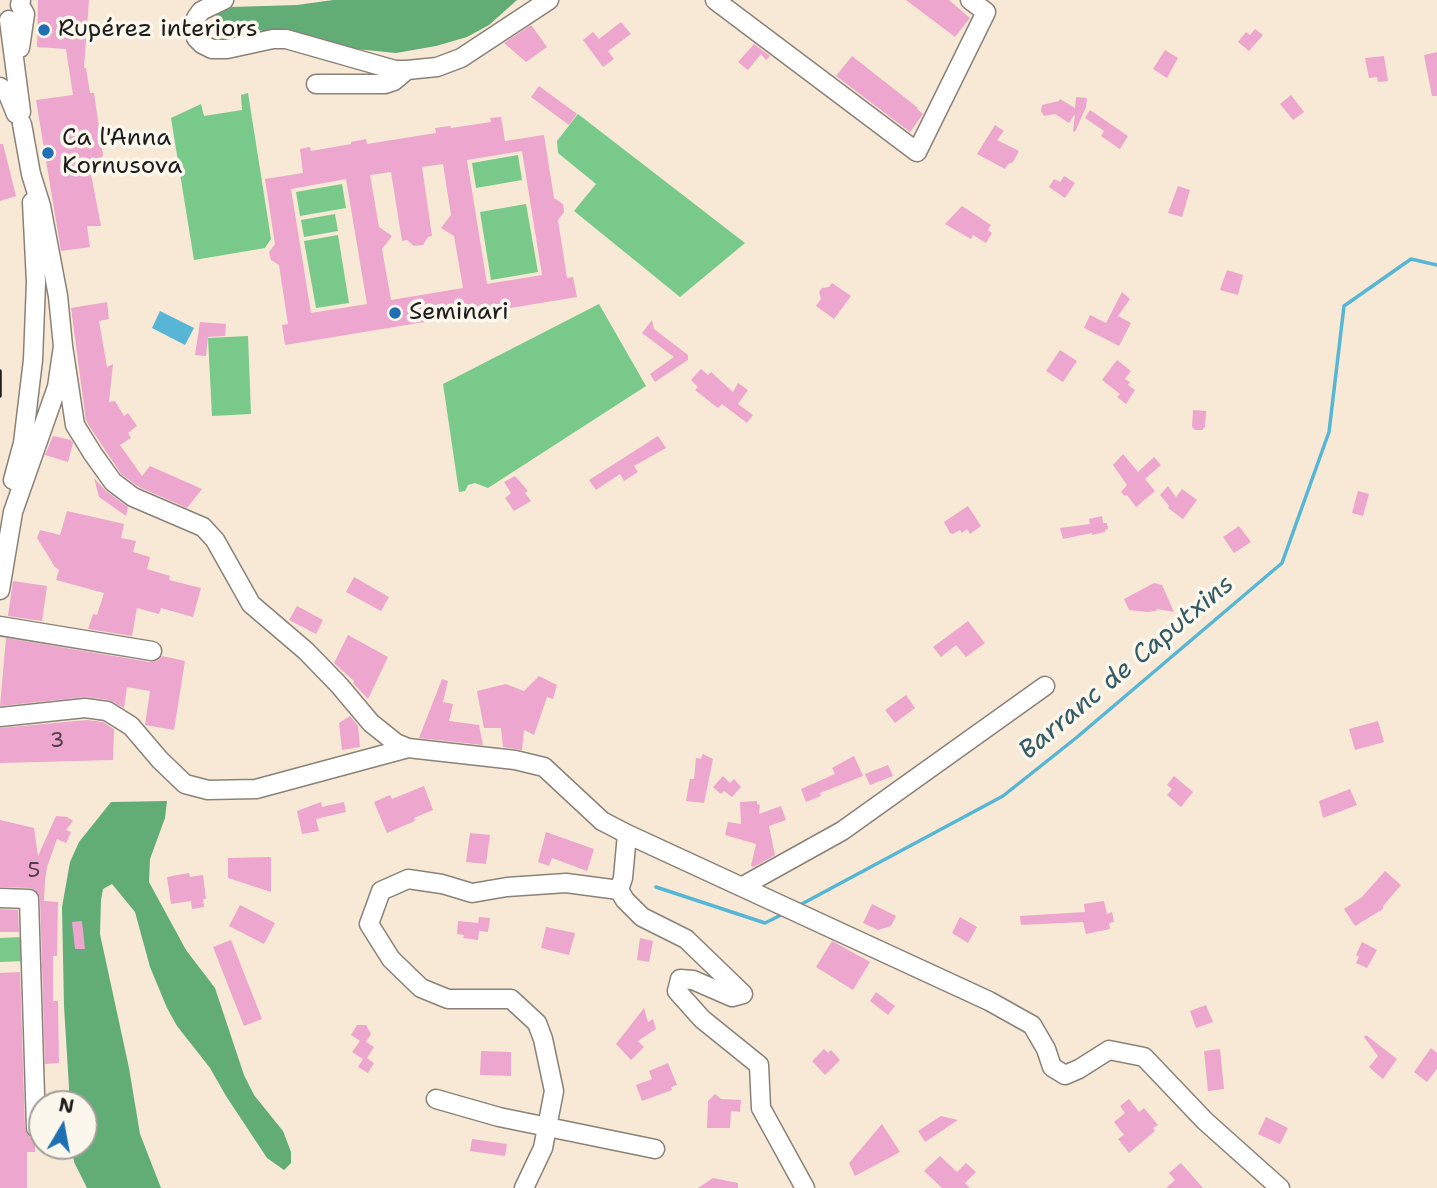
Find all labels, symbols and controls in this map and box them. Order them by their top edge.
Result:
place label: Rupérez interiors [58,16,258,44]
marker: Rupérez interiors [36,22,52,38]
place label: Ca l'Anna Kornusova [62,125,182,181]
marker: Ca l'Anna Kornusova [40,145,56,161]
place label: Seminari [409,299,509,327]
marker: Seminari [387,305,403,321]
water label: Barranc de Caputxins [1013,569,1241,767]
house number: 3 [50,729,64,755]
house number: 5 [28,859,40,885]
north arrow [28,1090,98,1160]
text: N [57,1092,76,1119]

